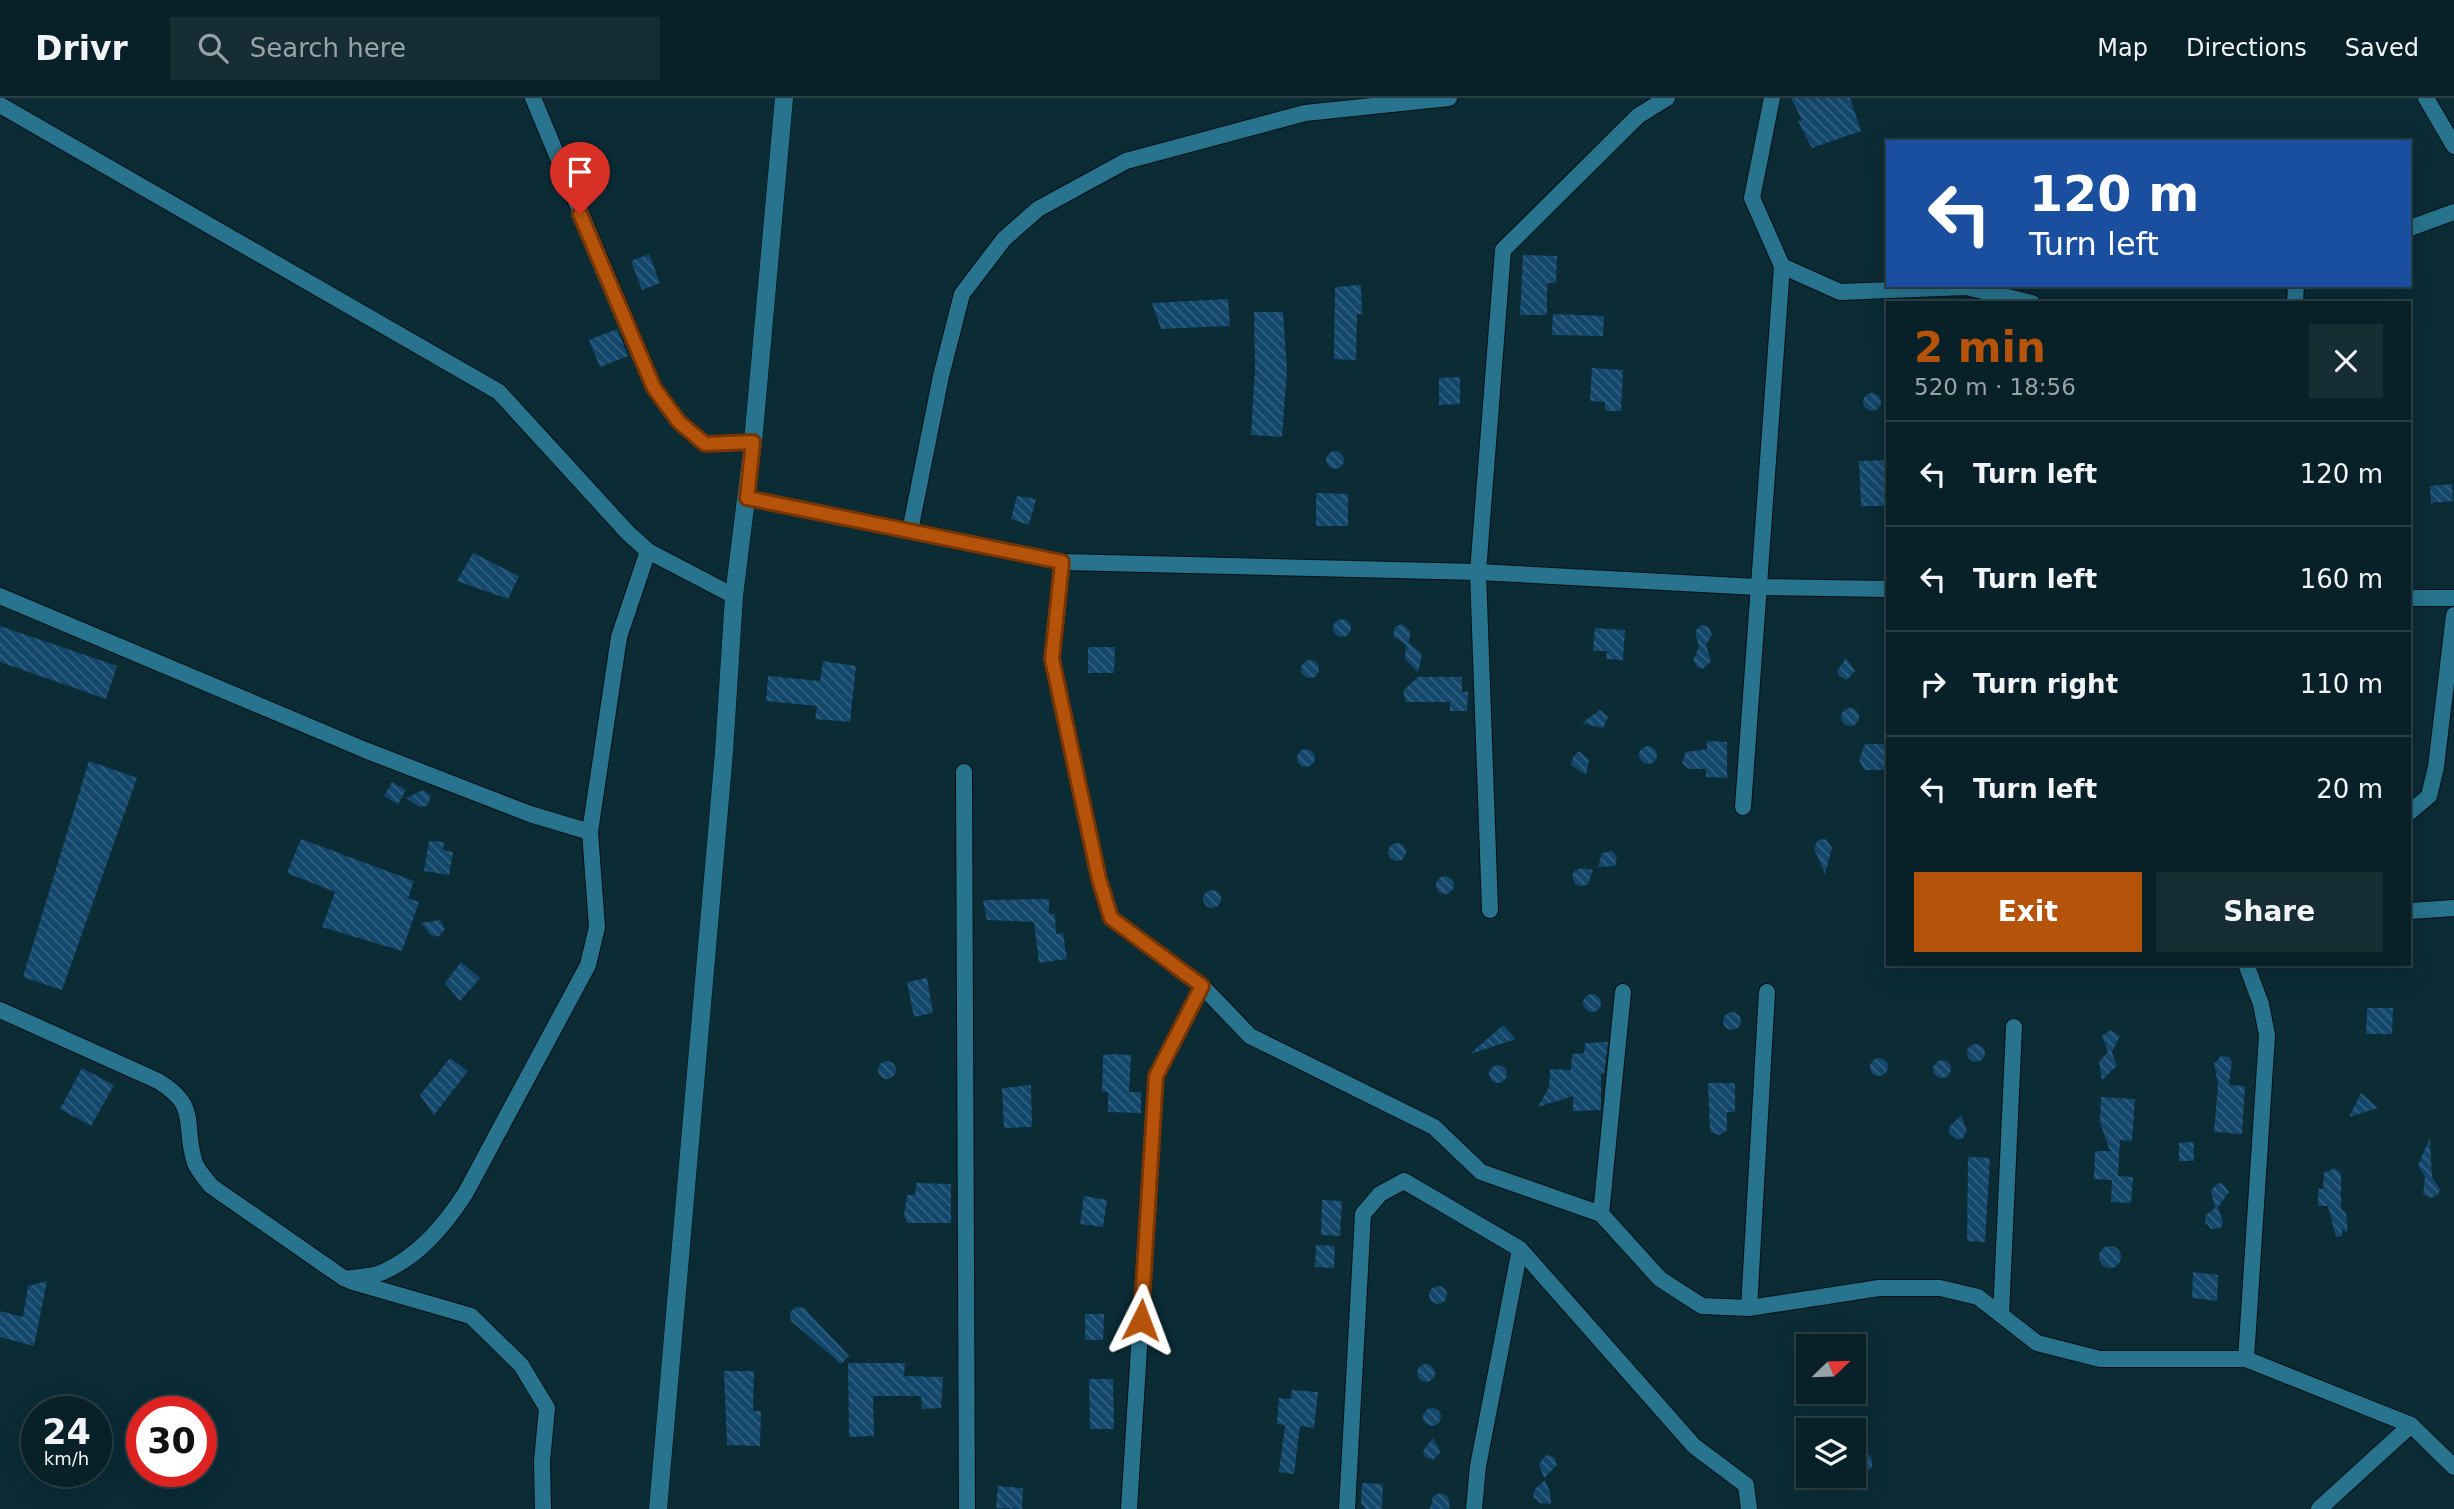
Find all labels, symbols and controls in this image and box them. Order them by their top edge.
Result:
search box [170,17,660,80]
text: Drivr [35,29,128,68]
icon: search [194,29,232,67]
text: Search here [250,33,406,63]
text: Map [2097,34,2148,62]
text: Directions [2186,34,2307,62]
text: Saved [2345,34,2419,62]
pin [550,142,610,214]
icon: arrive [561,153,599,191]
text: 120 m [2029,166,2199,223]
icon: left [1914,168,2005,259]
text: Turn left [2029,225,2159,263]
text: 2 min [1914,323,2046,372]
button: close [2309,324,2383,398]
text: 520 m · 18:56 [1914,374,2076,400]
icon: left [1914,455,1952,493]
text: Turn left [1973,459,2097,489]
text: 120 m [2300,459,2383,489]
icon: left [1914,560,1952,598]
text: Turn left [1973,564,2097,594]
text: 160 m [2300,564,2383,594]
icon: right [1914,665,1952,703]
text: Turn right [1973,669,2118,699]
text: 110 m [2300,669,2383,699]
icon: left [1914,770,1952,808]
text: Turn left [1973,774,2097,804]
text: 20 m [2316,774,2383,804]
button: Exit [1914,872,2142,952]
button: Share [2156,872,2383,952]
position arrow [1104,1283,1178,1357]
north arrow [1796,1334,1866,1404]
map controls [1796,1334,1866,1488]
speed limit sign: 30 [126,1396,217,1487]
text: 24 [42,1412,91,1452]
button: layers [1796,1418,1866,1488]
text: km/h [44,1448,89,1469]

